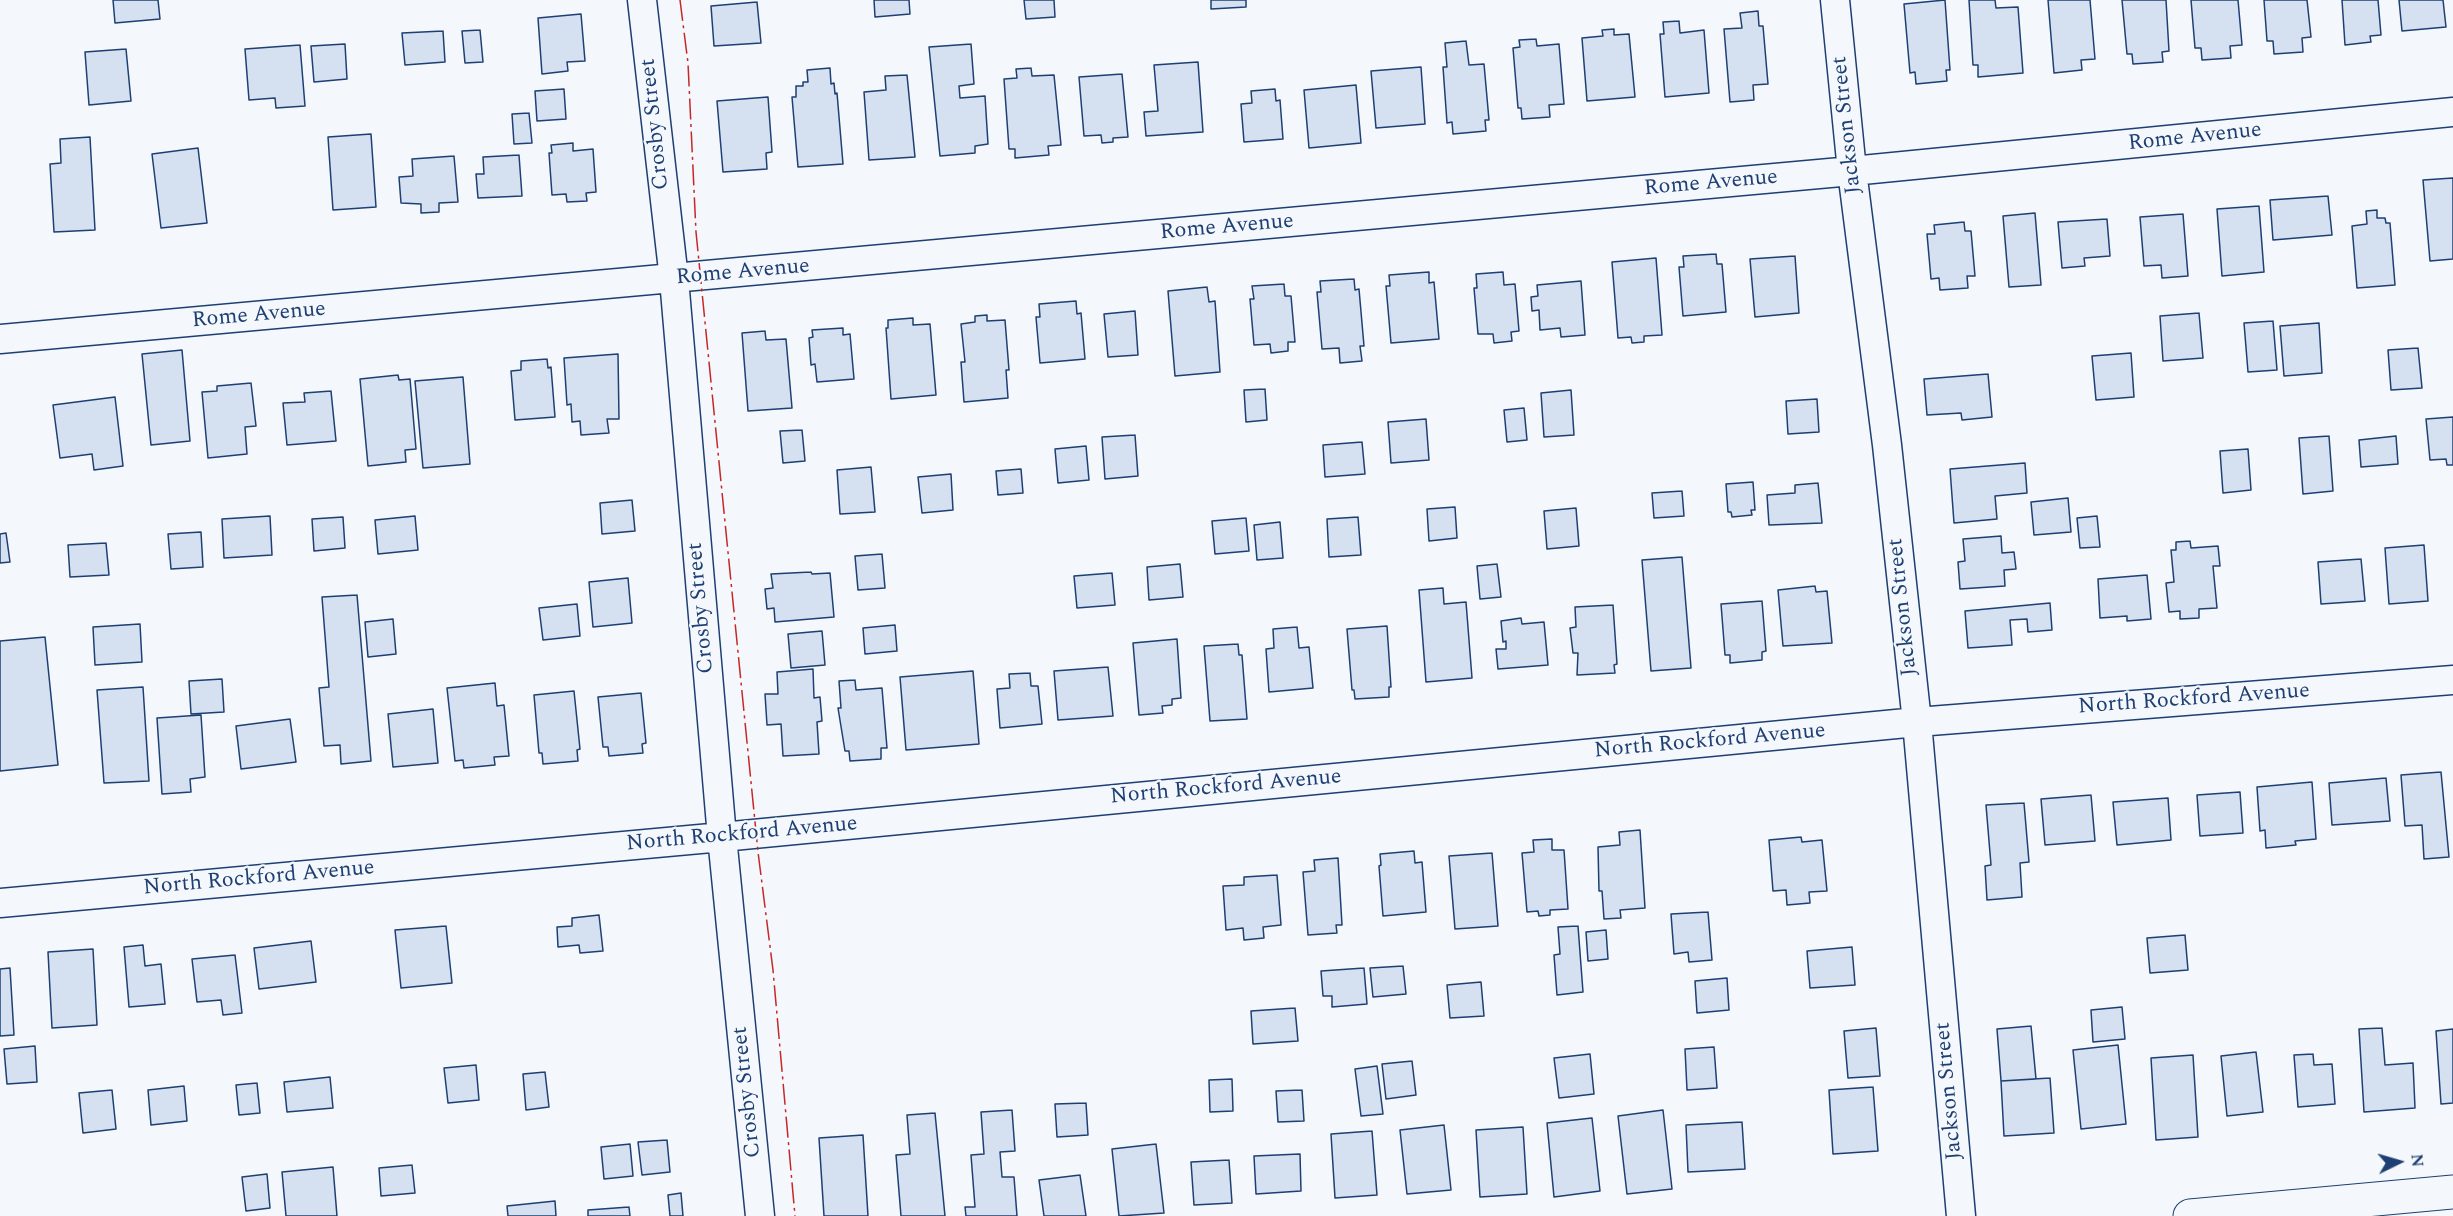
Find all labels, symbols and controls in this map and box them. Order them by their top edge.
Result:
street label: Jackson Street [1828,55,1868,195]
street label: Crosby Street [636,57,676,191]
street label: Rome Avenue [2127,118,2263,158]
street label: Rome Avenue [1643,165,1779,203]
street label: Rome Avenue [1159,209,1295,247]
street label: Rome Avenue [675,254,811,292]
street label: Rome Avenue [191,297,327,335]
street label: Jackson Street [1884,537,1924,677]
street label: Crosby Street [683,541,721,675]
street label: North Rockford Avenue [2077,679,2311,721]
street label: North Rockford Avenue [1593,719,1827,765]
street label: North Rockford Avenue [1109,765,1343,811]
street label: North Rockford Avenue [625,812,859,858]
street label: North Rockford Avenue [142,856,376,902]
street label: Jackson Street [1931,1021,1969,1161]
street label: Crosby Street [728,1025,768,1159]
north arrow [2369,1132,2429,1192]
text: N [2404,1153,2429,1168]

